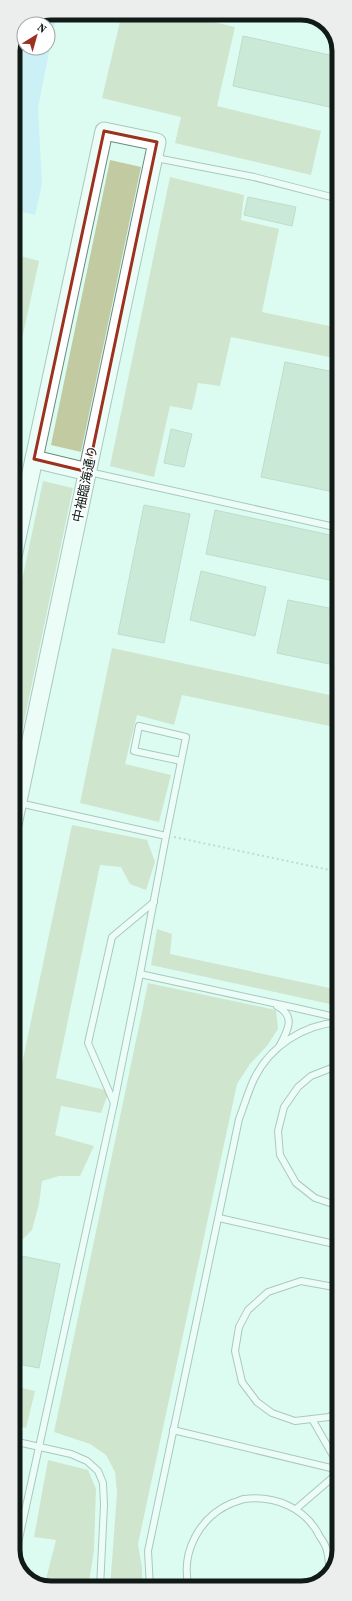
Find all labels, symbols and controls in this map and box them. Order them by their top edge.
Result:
north arrow [16,16,56,56]
text: N [34,20,49,37]
street label: 中袖臨海通り [69,444,101,524]

